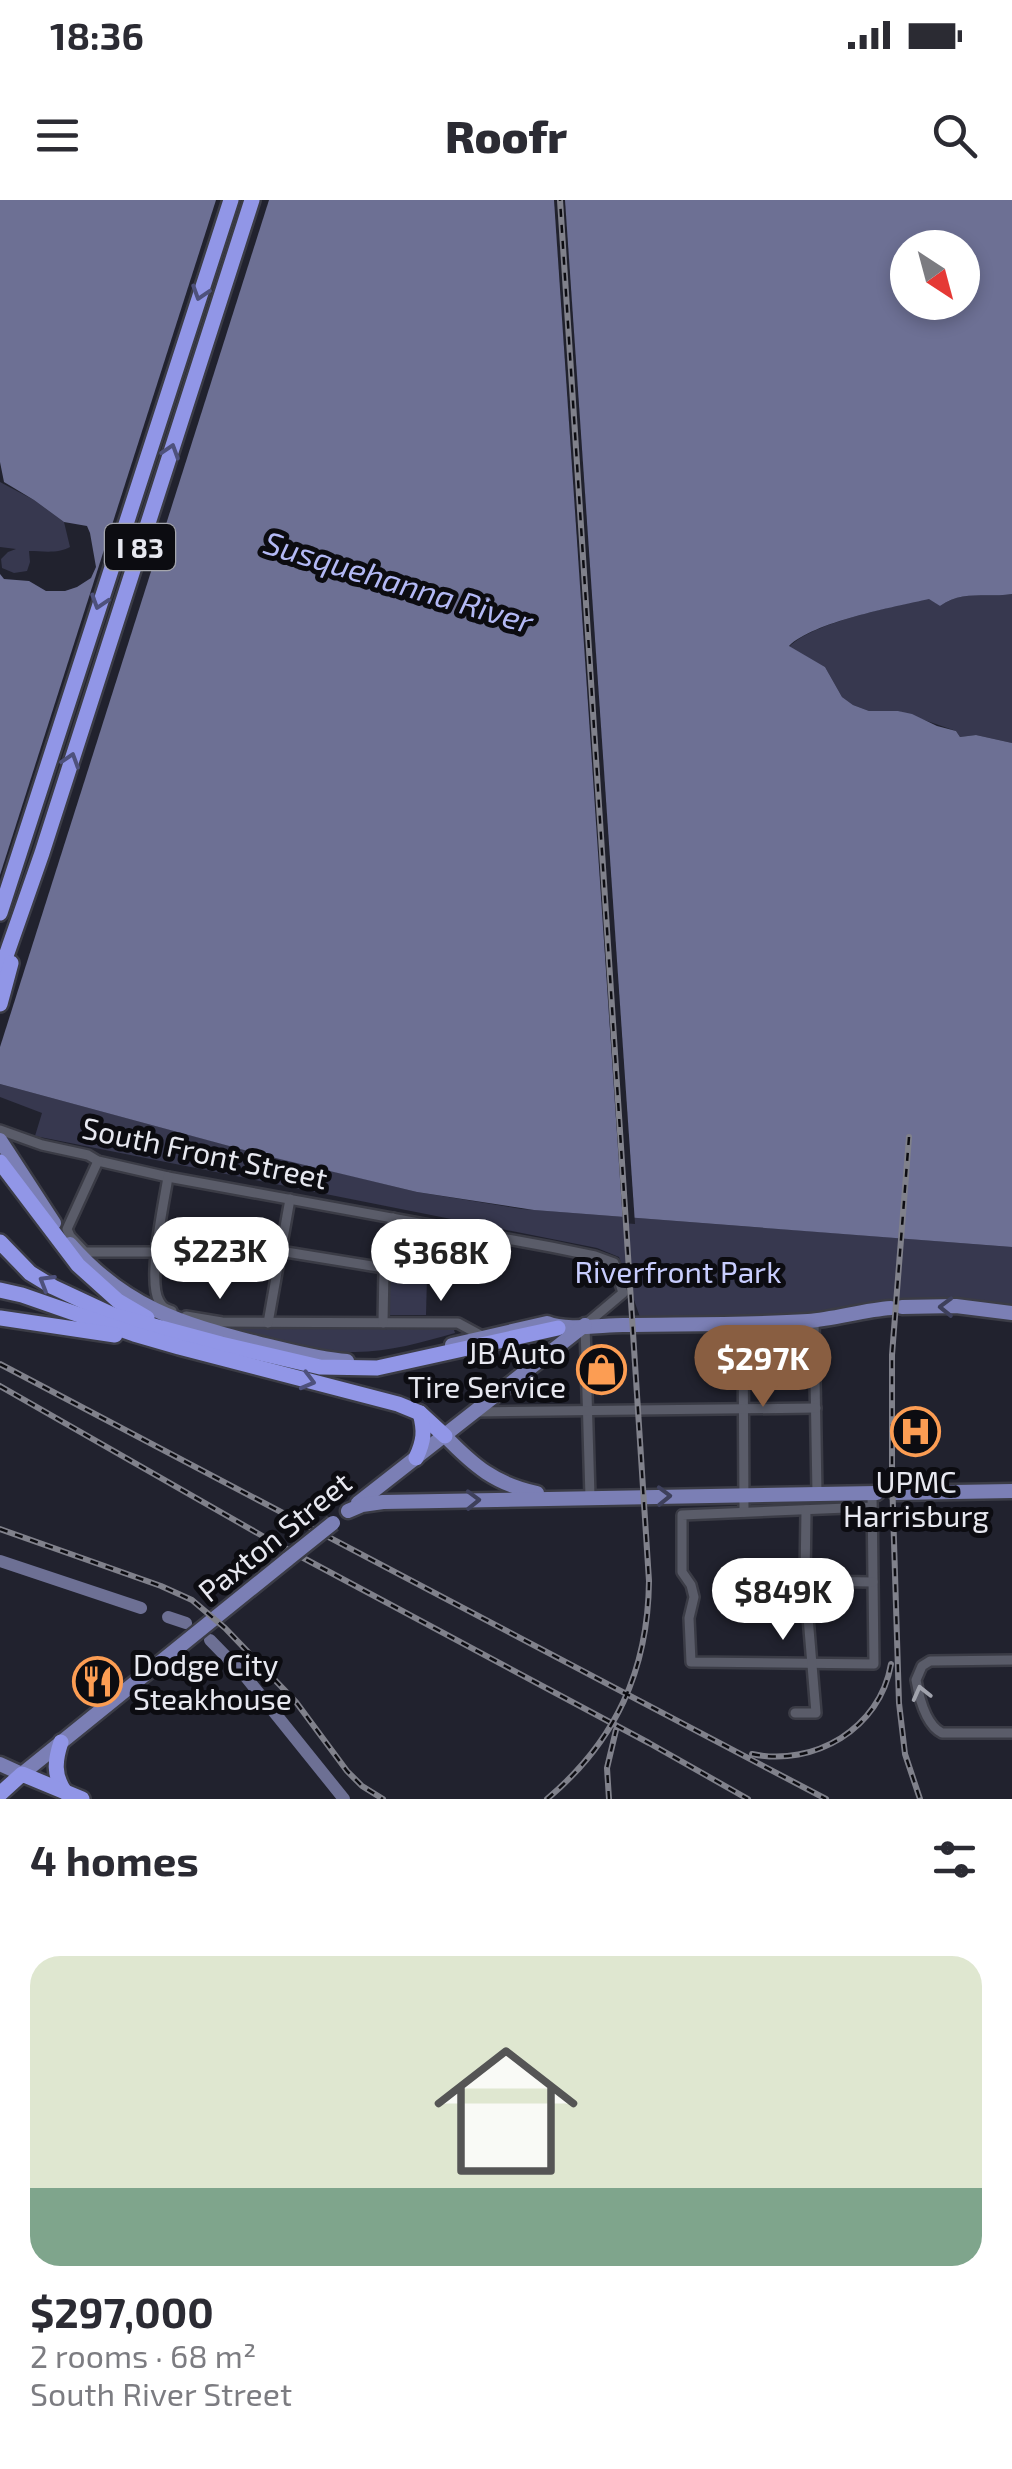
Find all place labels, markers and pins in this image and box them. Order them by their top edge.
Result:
pin: $223K [150,1217,290,1302]
pin: $368K [371,1219,511,1304]
pin: $297K [693,1325,833,1410]
place label: JB Auto Tire Service [408,1334,566,1404]
shop icon: JB Auto Tire Service [575,1343,627,1395]
hospital icon: UPMC Harrisburg [890,1406,942,1458]
place label: UPMC Harrisburg [843,1463,989,1533]
pin: $849K [713,1558,853,1643]
place label: Dodge City Steakhouse [133,1646,292,1716]
restaurant icon: Dodge City Steakhouse [72,1655,124,1707]

